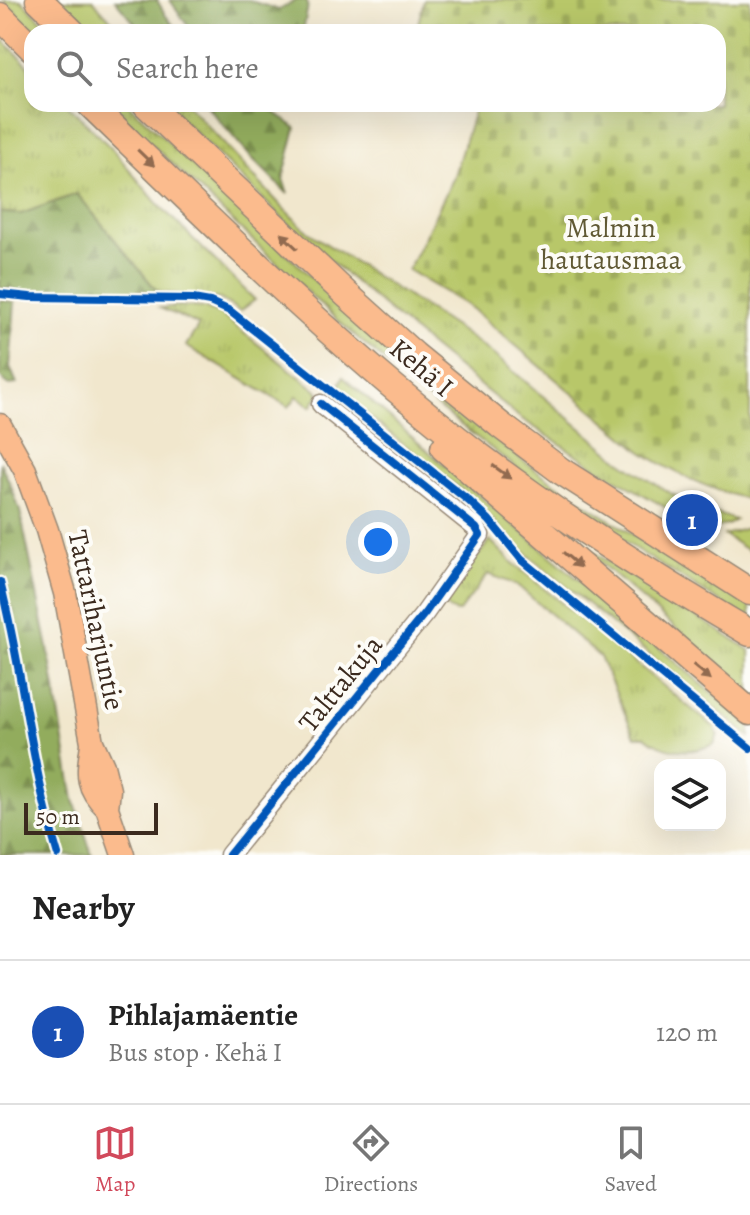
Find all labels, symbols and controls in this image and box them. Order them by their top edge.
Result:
search box [24,24,726,112]
icon: search [52,46,96,90]
text: Search here [116,48,259,88]
one-way arrow [136,149,155,167]
park label: Malmin hautausmaa [540,209,682,279]
one-way arrow [280,232,299,250]
street label: Kehä I [381,330,462,406]
one-way arrow [491,464,512,479]
pin: 1 [666,490,718,550]
your location [358,522,398,562]
street label: Tattariharjuntie [58,527,134,714]
one-way arrow [561,551,581,568]
street label: Talttakuja [290,627,392,740]
one-way arrow [692,663,712,680]
map controls [654,759,726,831]
button: layers [654,759,726,831]
scale bar [24,799,158,835]
text: 50 m [36,802,80,832]
text: Nearby [32,884,135,931]
text: Pihlajamäentie [108,995,298,1035]
text: 1 [53,1015,63,1050]
text: 120 m [656,1015,718,1050]
text: Bus stop · Kehä I [108,1035,282,1070]
tab: Map [93,1121,137,1199]
tab: Directions [324,1121,418,1199]
tab: Saved [605,1121,657,1199]

